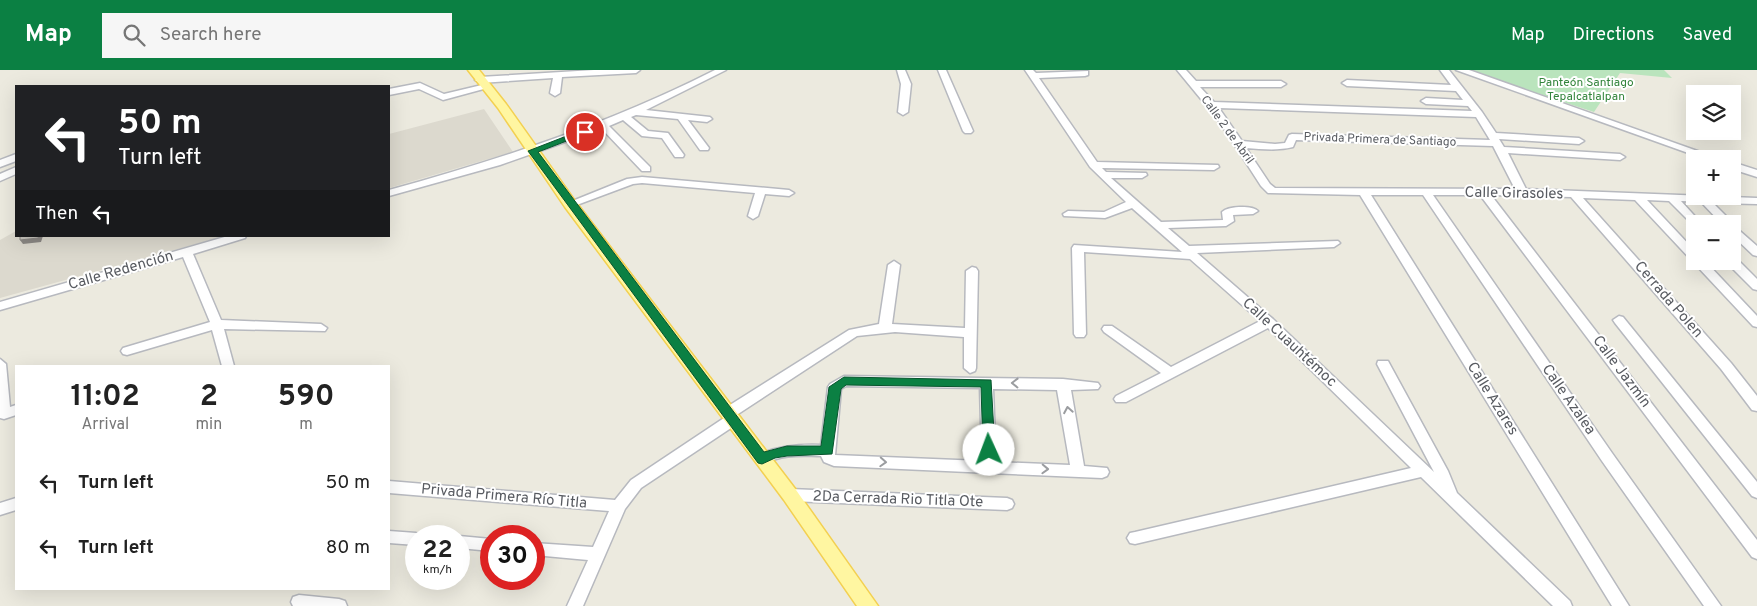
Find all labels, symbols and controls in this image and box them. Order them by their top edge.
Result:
search box [102,13,452,58]
text: Map [25,20,72,50]
icon: search [120,21,148,49]
text: Search here [160,23,261,47]
text: Map [1511,24,1545,47]
text: Directions [1573,24,1655,47]
text: Saved [1683,24,1732,47]
park label: Panteón Santiago Tepalcatlalpan [1538,75,1634,105]
map controls [1686,85,1741,270]
button: layers [1686,85,1741,140]
street label: Calle 2 de Abril [1197,93,1257,167]
text: 50 m [118,102,202,146]
icon: left [35,105,100,170]
pin [564,111,606,153]
icon: arrive [571,118,599,146]
street label: Privada Primera de Santiago [1303,129,1457,151]
text: Turn left [118,145,201,172]
button: + [1686,150,1741,205]
street label: Calle Girasoles [1464,184,1564,204]
icon: left [88,200,116,228]
text: Then [35,202,78,226]
button: − [1686,215,1741,270]
street label: Calle Redención [66,247,176,295]
street label: Cerrada Polen [1629,258,1707,342]
street label: Calle Cuauhtémoc [1238,294,1340,392]
street label: Calle Jazmín [1588,332,1654,412]
street label: Calle Azares [1462,359,1522,439]
street label: Calle Azalea [1537,361,1599,439]
one-way arrow [1010,378,1018,388]
text: 11:02 [71,379,140,416]
text: 2 [200,379,218,416]
text: 590 [278,379,334,416]
one-way arrow [1063,405,1073,414]
text: Arrival [81,415,129,435]
text: min [196,415,222,435]
text: m [299,415,313,435]
position arrow [962,423,1014,475]
one-way arrow [879,457,887,468]
one-way arrow [1042,464,1050,474]
icon: left [35,469,63,497]
text: Turn left [78,471,154,495]
text: 50 m [325,471,370,495]
street label: Privada Primera Río Titla [420,480,588,514]
street label: 2Da Cerrada Rio Titla Ote [812,488,984,512]
speed limit sign: 30 [480,525,545,590]
icon: left [35,534,63,562]
text: 22 [422,535,453,567]
text: Turn left [78,536,154,560]
text: 80 m [326,536,370,560]
text: km/h [423,562,452,578]

